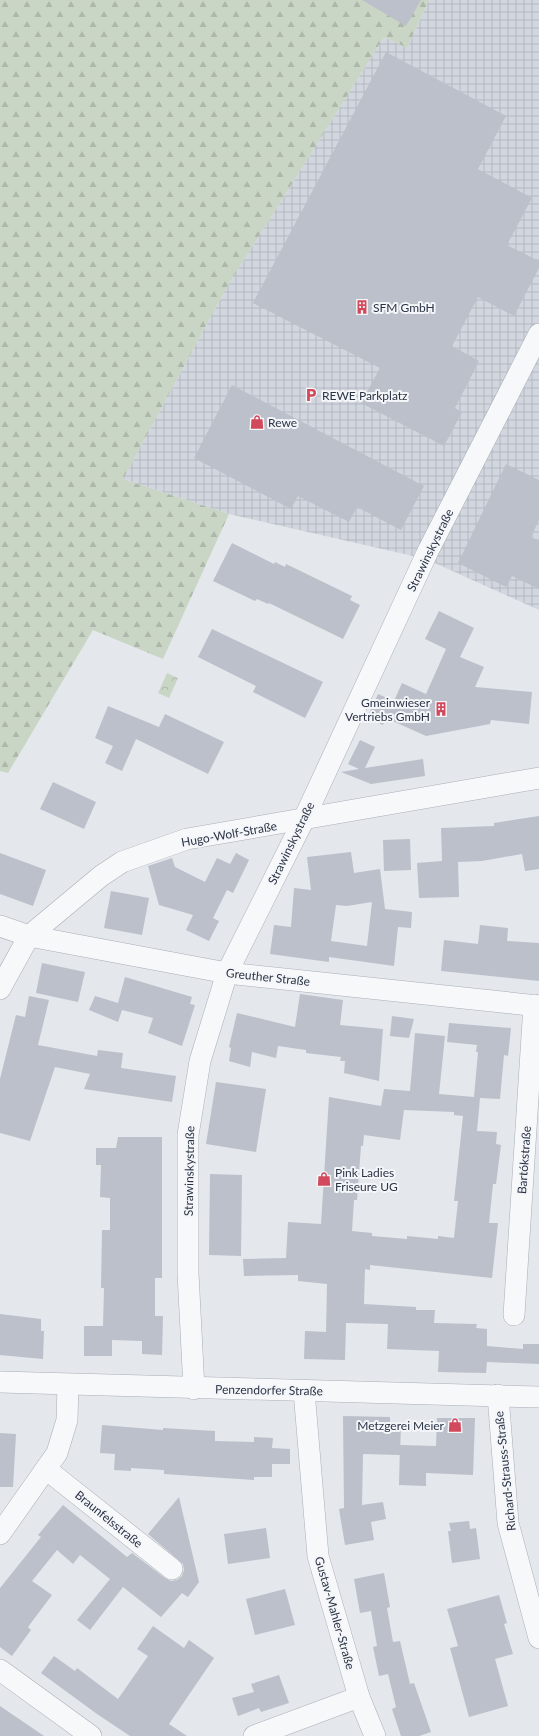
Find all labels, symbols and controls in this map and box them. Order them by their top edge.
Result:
building icon: SFM GmbH [354,299,370,315]
place label: SFM GmbH [373,300,435,315]
parking icon: REWE Parkplatz [303,387,319,403]
place label: REWE Parkplatz [322,388,408,403]
shop icon: Rewe [249,414,265,430]
place label: Rewe [268,415,297,430]
street label: Strawinskystraße [403,506,457,594]
place label: Gmeinwieser Vertriebs GmbH [345,695,431,724]
building icon: Gmeinwieser Vertriebs GmbH [433,701,449,717]
street label: Strawinskystraße [264,799,318,887]
street label: Hugo-Wolf-Straße [180,818,278,850]
street label: Greuther Straße [225,965,311,989]
street label: Bartókstraße [514,1125,534,1195]
street label: Strawinskystraße [181,1126,197,1216]
place label: Pink Ladies Friseure UG [335,1165,398,1194]
shop icon: Pink Ladies Friseure UG [316,1171,332,1187]
street label: Penzendorfer Straße [215,1382,323,1398]
street label: Richard-Strauss-Straße [491,1410,519,1532]
shop icon: Metzgerei Meier [447,1417,463,1433]
place label: Metzgerei Meier [357,1418,445,1433]
street label: Braunfelsstraße [72,1487,146,1551]
street label: Gustav-Mahler-Straße [312,1555,358,1671]

